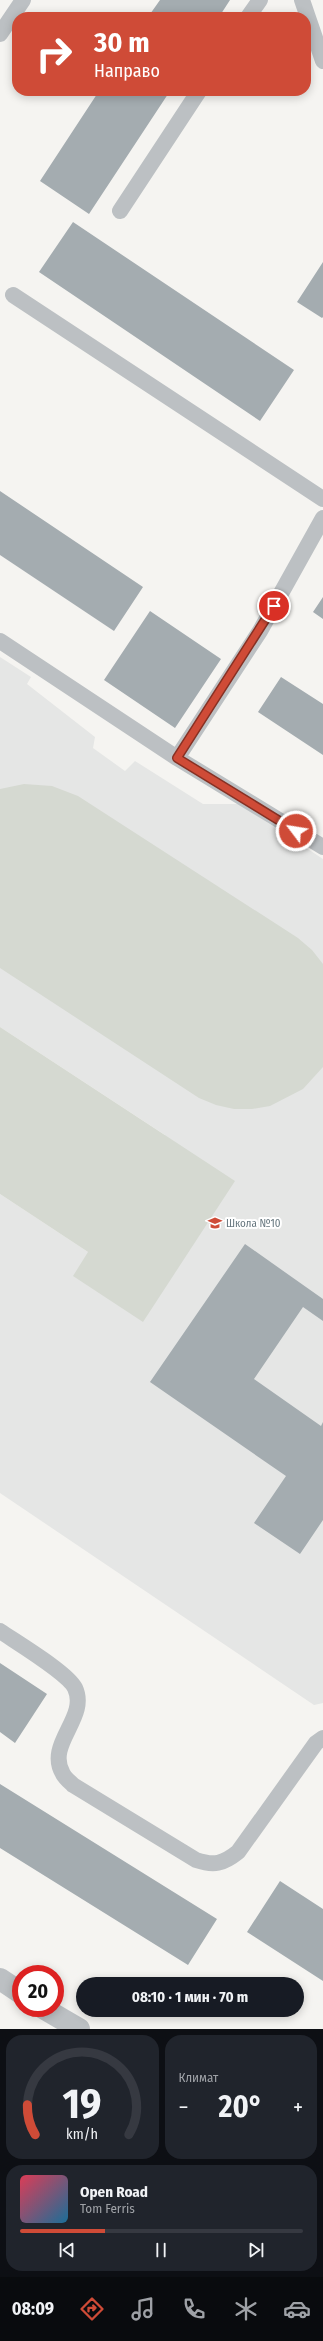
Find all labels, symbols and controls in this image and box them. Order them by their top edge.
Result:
text: 30 m [94,26,150,59]
icon: right [28,28,80,80]
text: Направо [94,60,160,82]
pin [257,589,291,623]
icon: arrive [263,595,285,617]
position arrow [275,810,317,852]
school or university icon: Школа №10 [207,1215,223,1231]
place label: Школа №10 [226,1217,281,1230]
speed limit sign: 20 [12,1965,64,2017]
text: 08:10 · 1 мин · 70 m [132,1988,248,2006]
text: Климат [179,2070,218,2085]
text: 19 [63,2079,102,2129]
text: 20° [219,2089,263,2125]
text: − [179,2094,188,2121]
text: + [293,2094,303,2121]
text: km/h [66,2126,98,2143]
text: Open Road [80,2183,148,2201]
text: Tom Ferris [80,2201,135,2216]
icon: previous [56,2239,78,2261]
icon: pause [150,2239,172,2261]
icon: next [245,2239,267,2261]
icon: directions [78,2295,106,2323]
icon: music [129,2295,157,2323]
icon: phone [180,2295,208,2323]
icon: climate [232,2295,260,2323]
icon: car [283,2295,311,2323]
text: 08:09 [12,2298,54,2320]

